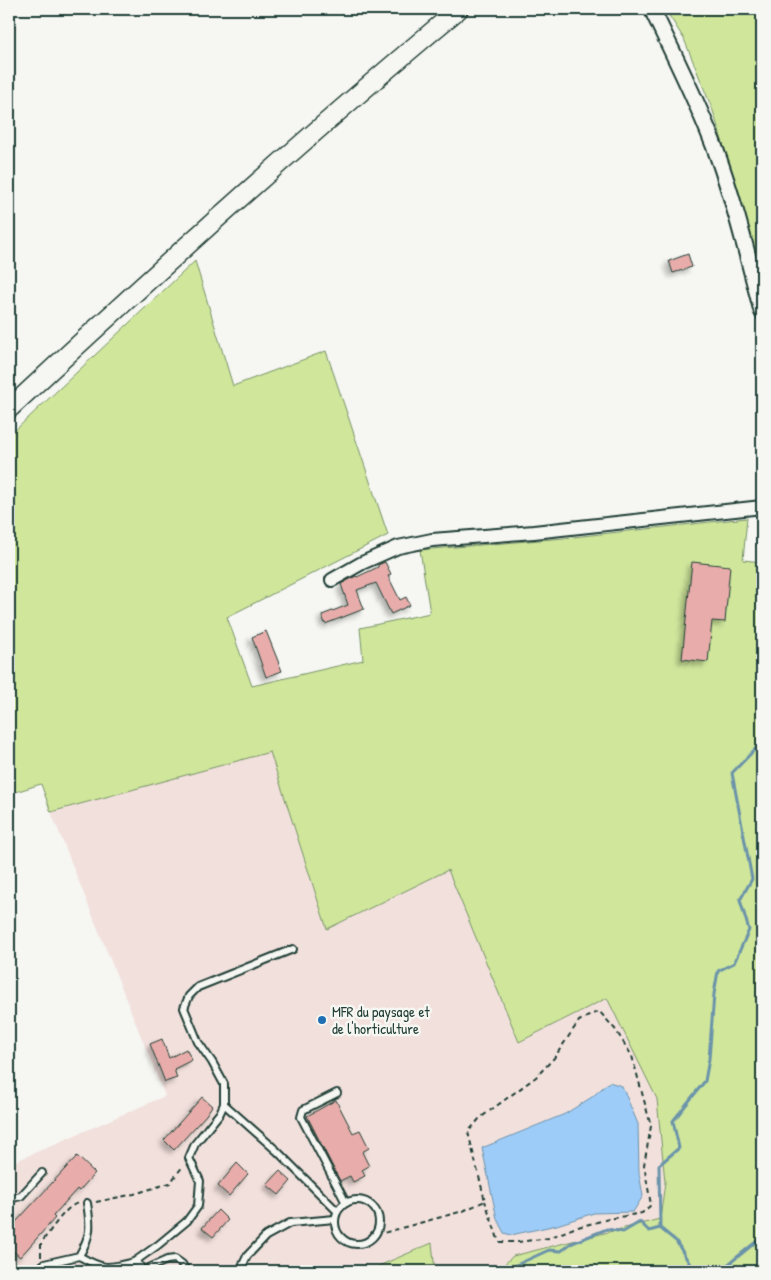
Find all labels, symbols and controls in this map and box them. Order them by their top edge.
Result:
place label: MFR du paysage et de l'horticulture [332,1001,430,1039]
marker: MFR du paysage et de l'horticulture [316,1014,328,1026]

